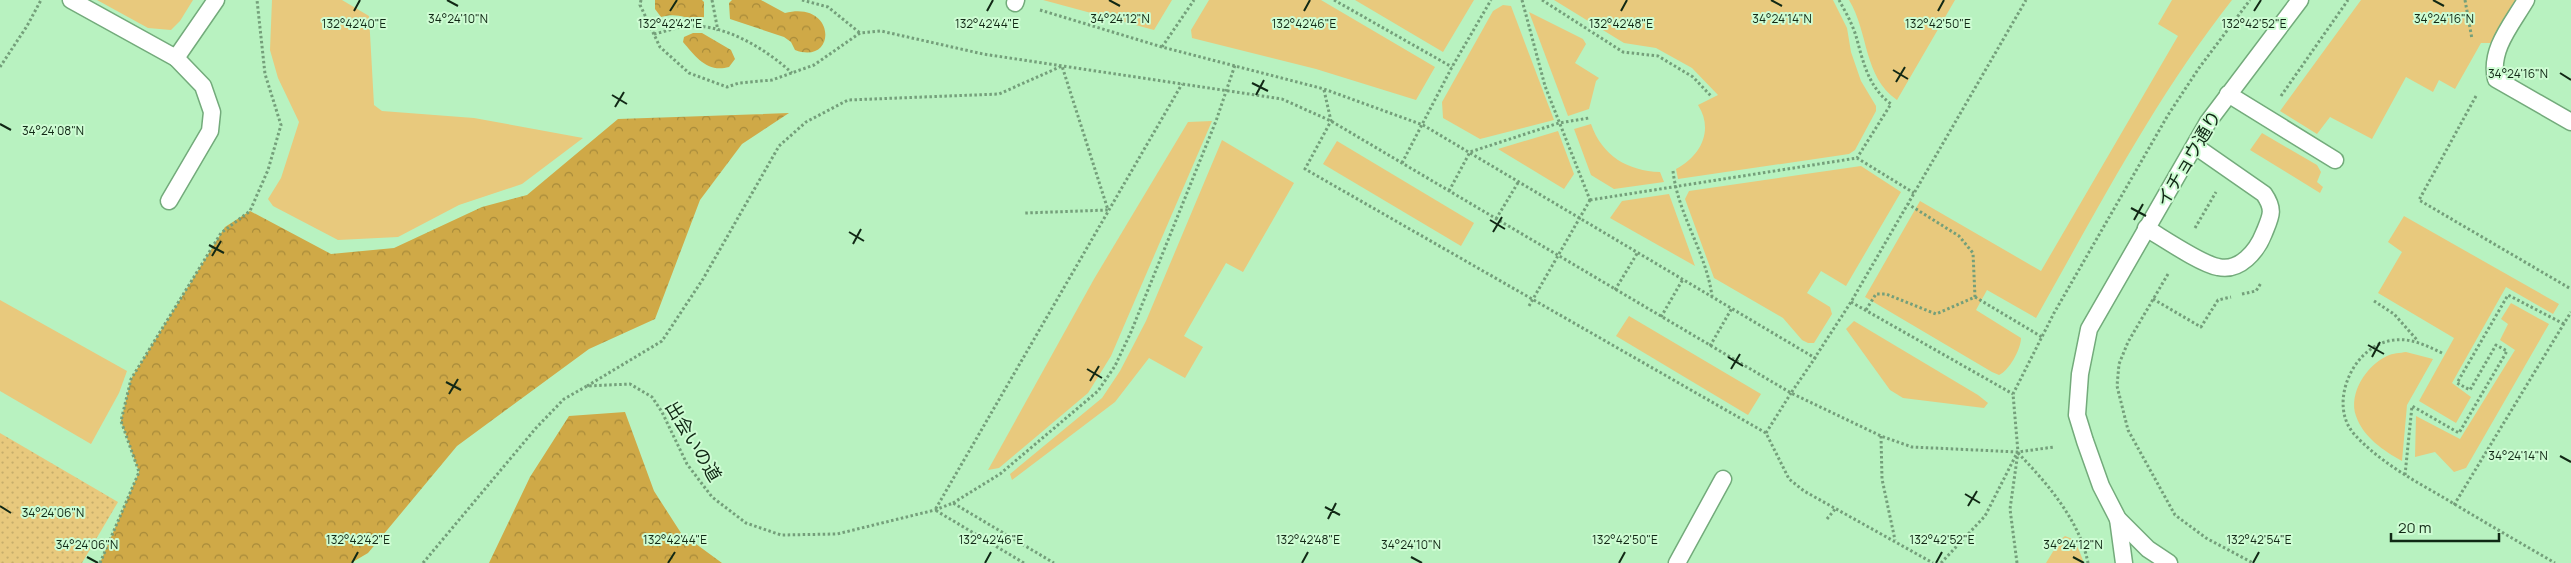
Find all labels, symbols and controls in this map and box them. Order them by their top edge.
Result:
text: 34°24'10"N [428,10,488,27]
text: 34°24'12"N [1090,10,1150,27]
text: 34°24'14"N [1752,10,1812,27]
text: 34°24'16"N [2414,10,2474,27]
text: 132°42'40"E [322,15,386,32]
text: 132°42'42"E [638,15,702,32]
text: 132°42'44"E [955,15,1019,32]
text: 132°42'46"E [1272,15,1336,32]
text: 132°42'48"E [1589,15,1653,32]
text: 132°42'50"E [1905,15,1971,32]
text: 132°42'52"E [2221,15,2287,32]
text: 34°24'16"N [2488,65,2548,82]
street label: イチョウ通り [2150,106,2226,210]
text: 34°24'08"N [22,122,84,139]
street label: 出会いの道 [661,396,727,486]
text: 34°24'14"N [2488,447,2548,464]
text: 34°24'06"N [22,504,84,521]
scale bar [2391,510,2498,542]
text: 20 m [2398,517,2431,538]
text: 132°42'42"E [326,531,390,548]
text: 132°42'44"E [643,531,707,548]
text: 132°42'46"E [959,531,1023,548]
text: 132°42'48"E [1276,531,1340,548]
text: 132°42'50"E [1592,531,1658,548]
text: 132°42'52"E [1909,531,1975,548]
text: 132°42'54"E [2226,531,2292,548]
text: 34°24'06"N [56,536,118,553]
text: 34°24'10"N [1381,536,1441,553]
text: 34°24'12"N [2043,536,2103,553]

